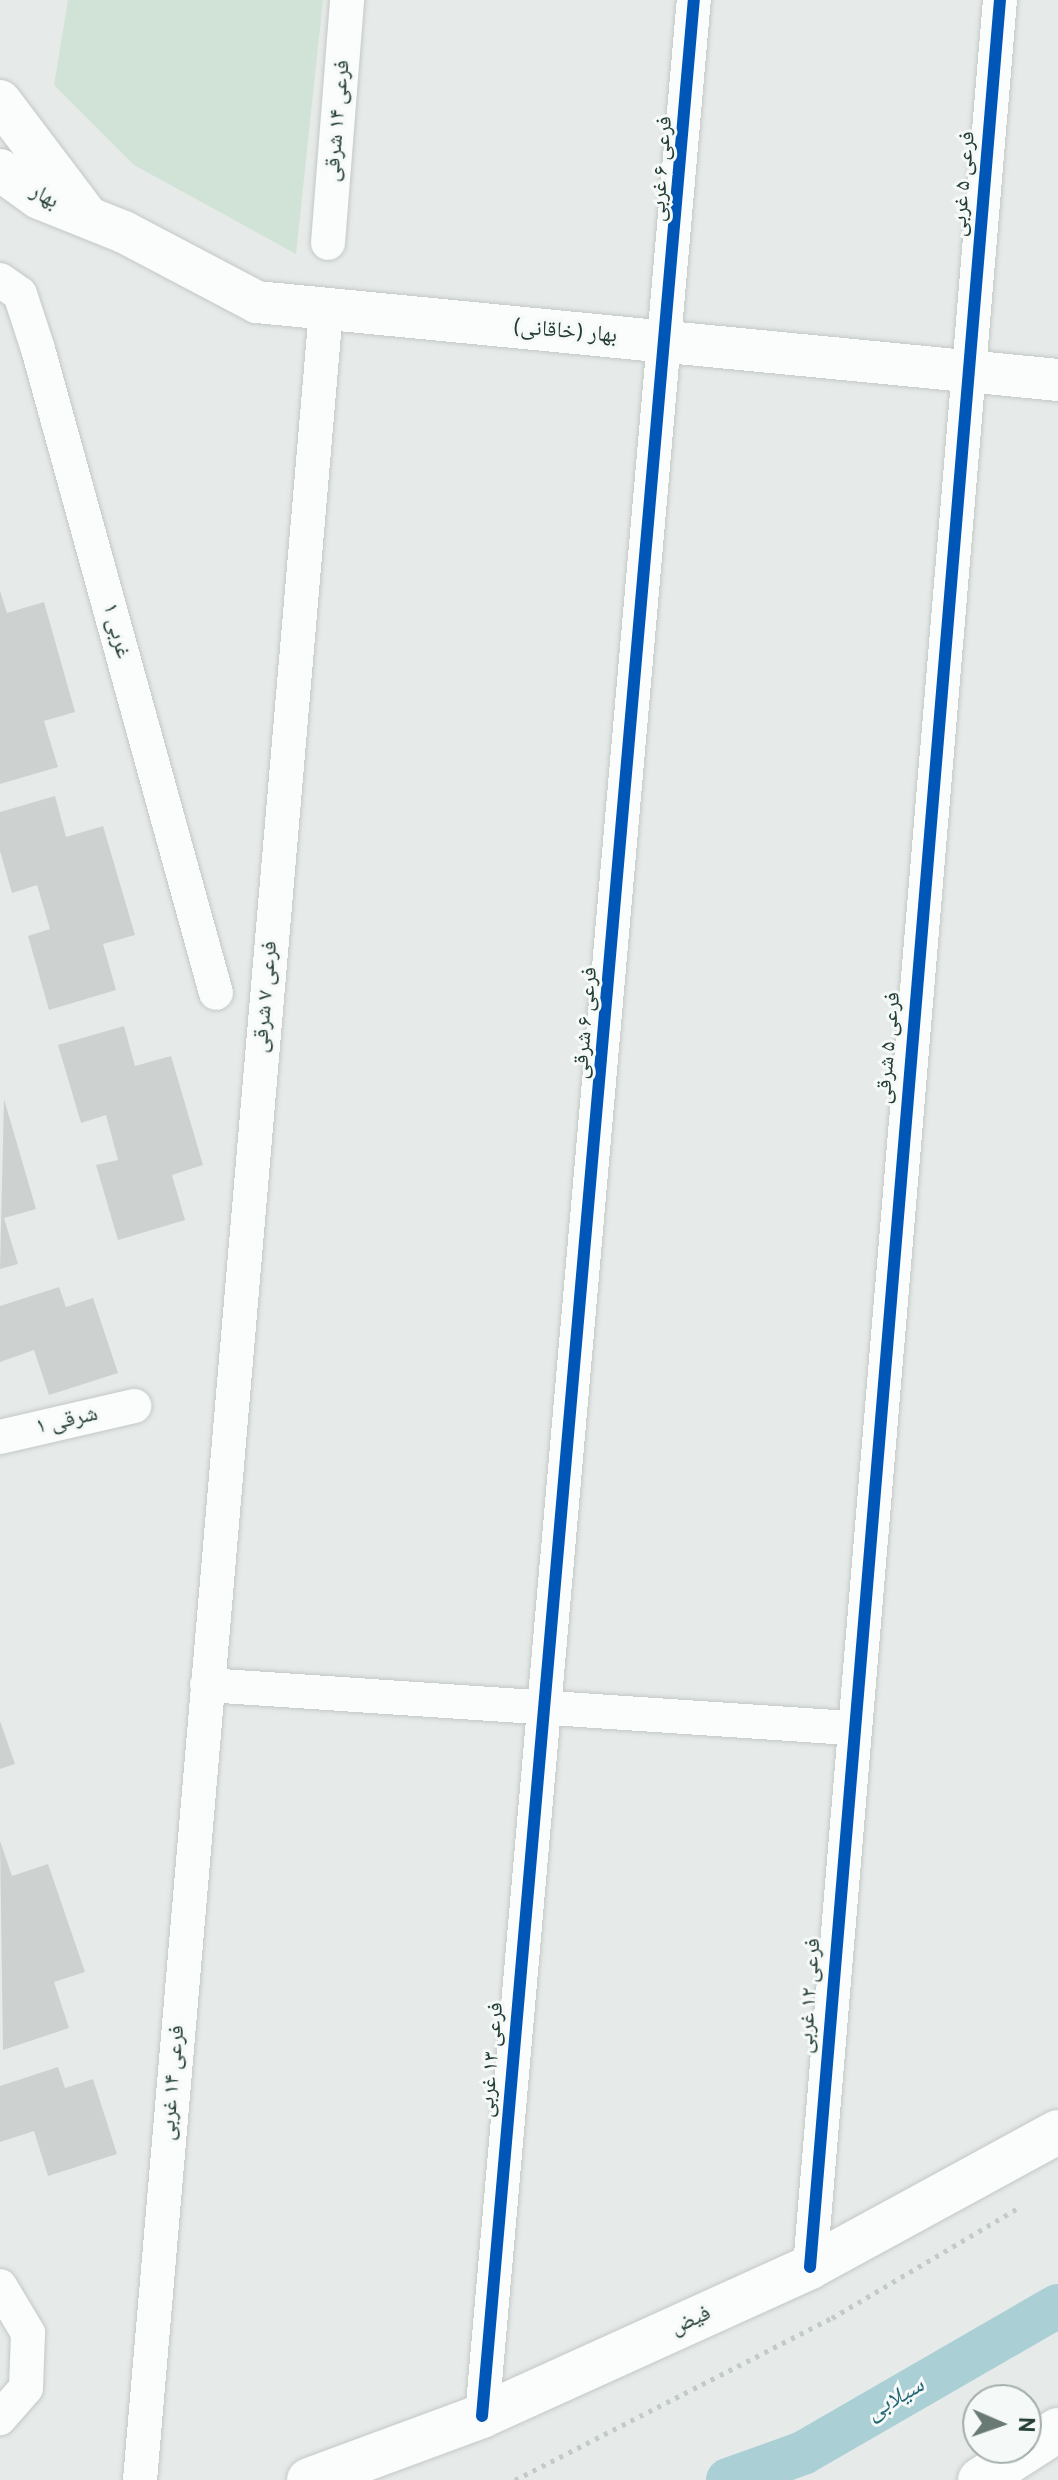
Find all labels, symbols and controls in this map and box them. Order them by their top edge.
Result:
street label: فرعی ۱۴ شرقی [320,59,356,183]
street label: فرعی ۶ غربی [645,115,679,223]
street label: فرعی ۵ غربی [946,130,982,238]
street label: بهار [25,179,63,215]
street label: بهار (خاقانی) [512,314,618,350]
street label: ۱ غربی [96,600,136,662]
street label: فرعی ۷ شرقی [248,940,284,1054]
street label: فرعی ۶ شرقی [568,966,604,1080]
street label: فرعی ۵ شرقی [871,991,907,1105]
street label: ۱ شرقی [33,1401,101,1441]
street label: فرعی ۱۲ غربی [793,1937,827,2055]
street label: فرعی ۱۳ غربی [474,2001,510,2119]
street label: فرعی ۱۴ غربی [155,2024,191,2142]
street label: فیض [667,2301,715,2341]
water label: سیلابی [862,2372,930,2428]
north arrow [962,2384,1042,2464]
text: N [1011,2416,1038,2433]

